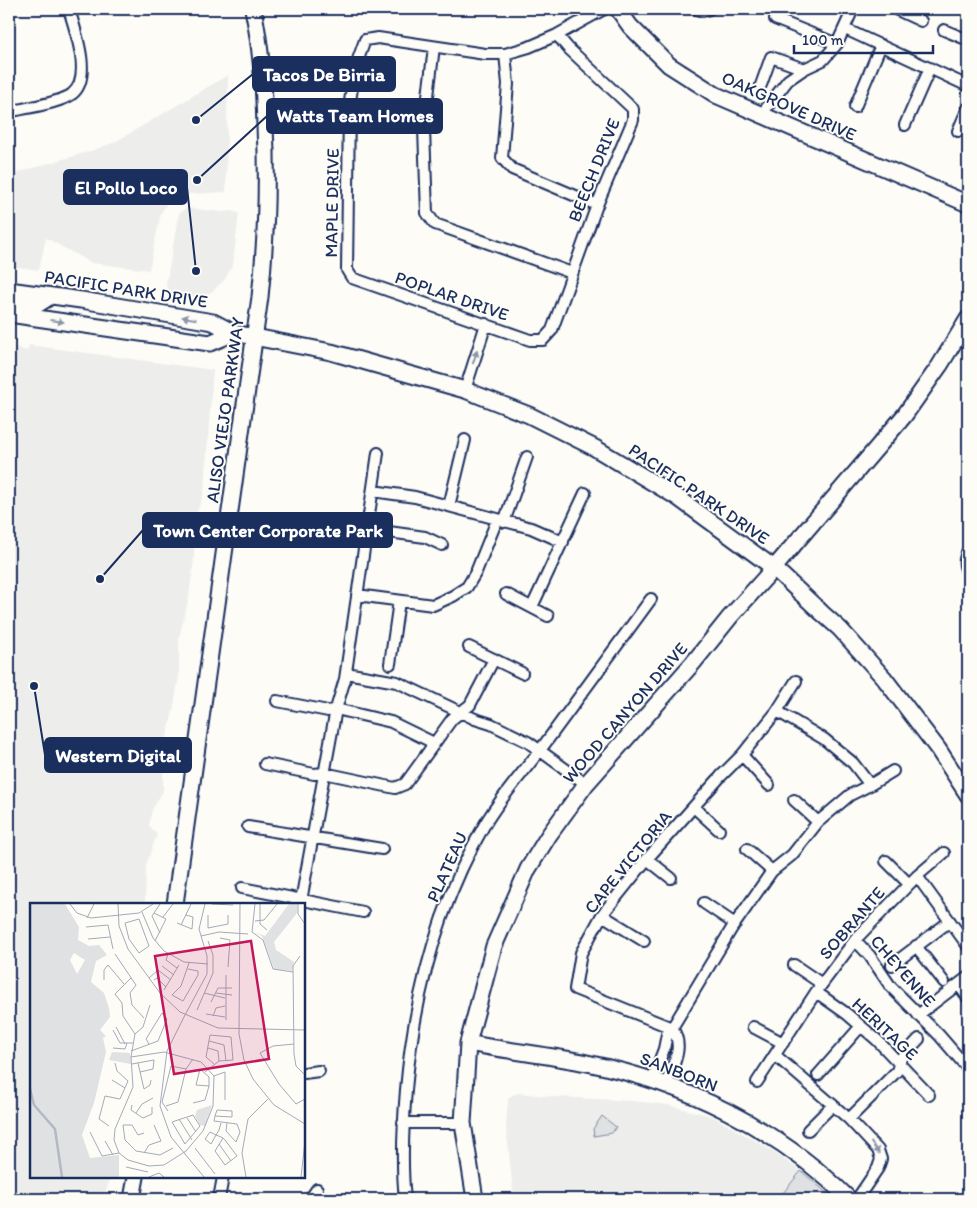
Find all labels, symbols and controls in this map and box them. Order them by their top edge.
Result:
scale bar [794,22,933,54]
text: 100 m [802,31,844,49]
callout: Tacos De Birria [253,57,395,91]
text: Tacos De Birria [262,63,385,86]
street label: OAKGROVE DRIVE [718,66,860,146]
callout: Watts Team Homes [267,99,442,133]
text: Watts Team Homes [276,104,434,127]
street label: BEECH DRIVE [563,115,625,225]
street label: MAPLE DRIVE [320,148,344,258]
callout: El Pollo Loco [64,170,187,204]
text: El Pollo Loco [75,176,178,199]
street label: PACIFIC PARK DRIVE [43,265,209,313]
street label: POPLAR DRIVE [392,266,512,326]
one-way arrow [180,314,196,322]
street label: ALISO VIEJO PARKWAY [201,315,249,504]
one-way arrow [49,317,65,325]
one-way arrow [472,349,480,364]
street label: PACIFIC PARK DRIVE [624,439,774,549]
callout: Town Center Corporate Park [143,513,392,547]
text: Town Center Corporate Park [152,519,383,542]
street label: WOOD CANYON DRIVE [558,638,692,788]
callout: Western Digital [45,738,191,772]
text: Western Digital [55,744,181,767]
street label: CAPE VICTORIA [580,805,677,918]
street label: PLATEAU [422,828,472,906]
street label: SOBRANTE [814,882,890,964]
inset map [30,903,305,1178]
street label: CHEYENNE [866,930,940,1012]
street label: HERITAGE [847,993,923,1065]
street label: SANBORN [637,1047,721,1097]
one-way arrow [870,1141,880,1155]

